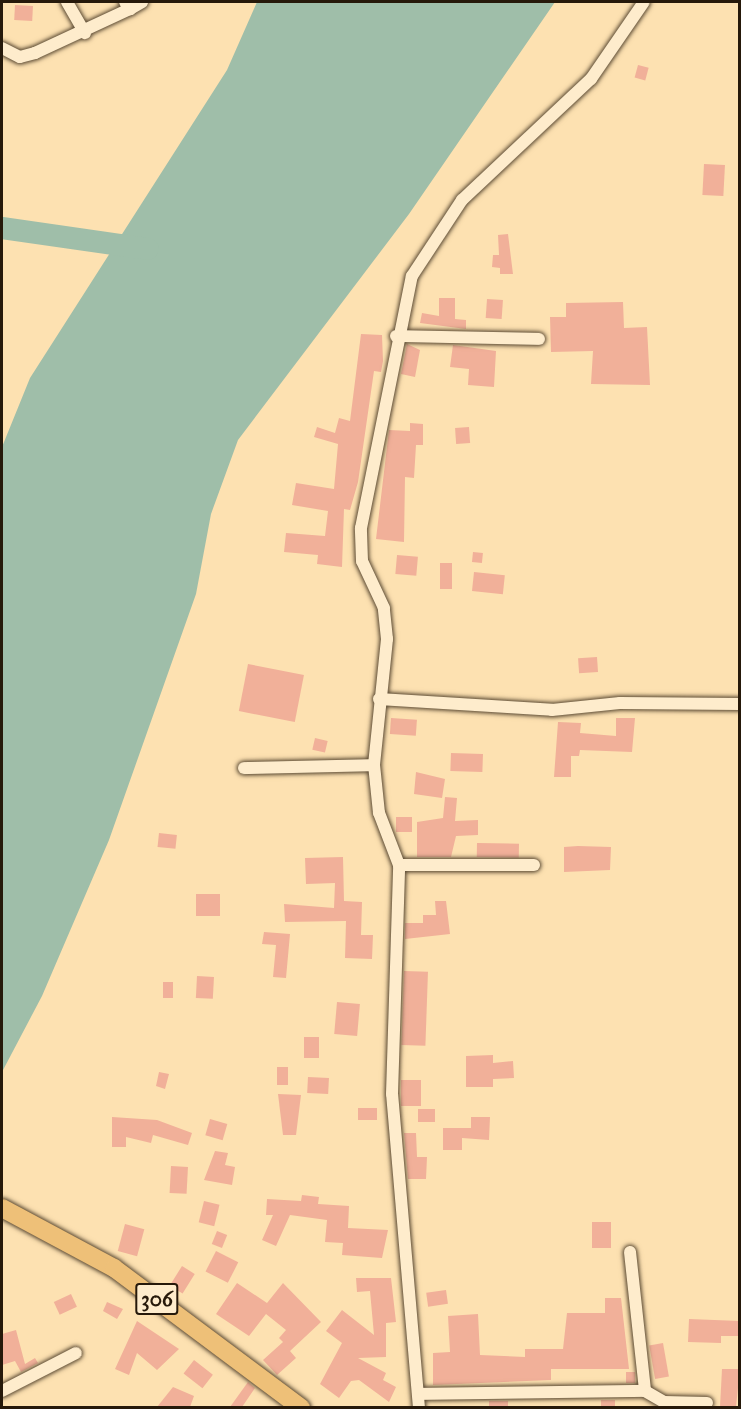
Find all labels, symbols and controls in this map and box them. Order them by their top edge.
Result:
road number: 306 [134,1281,180,1317]

